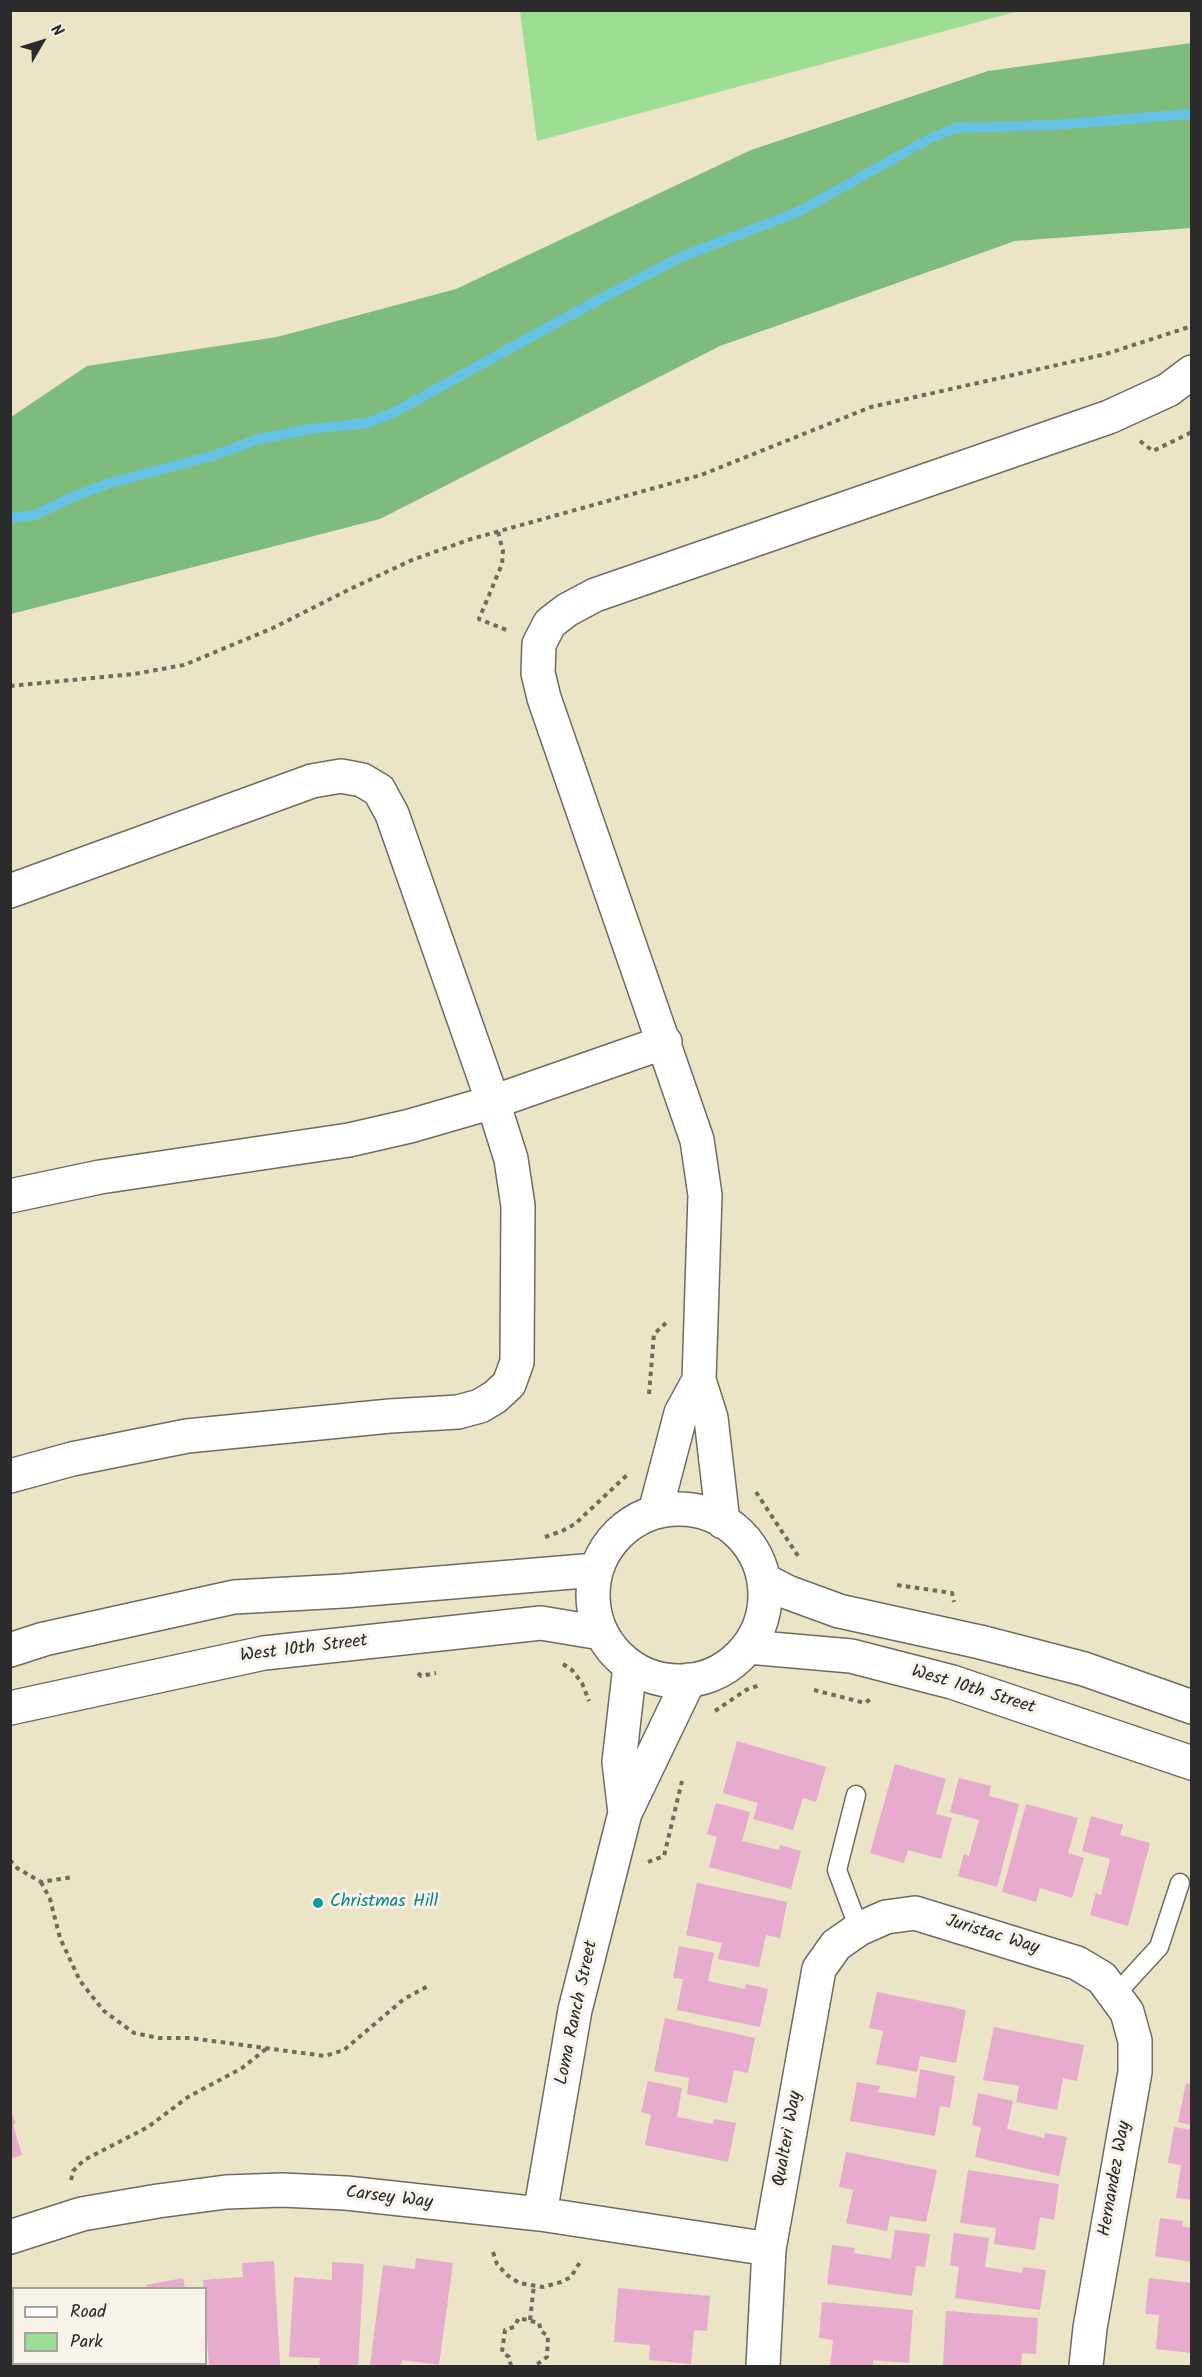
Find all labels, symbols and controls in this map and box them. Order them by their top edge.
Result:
north arrow [12,12,72,72]
text: N [44,19,70,42]
street label: West 10th Street [239,1631,369,1669]
street label: West 10th Street [909,1662,1037,1720]
place label: Christmas Hill [330,1892,438,1914]
marker: Christmas Hill [311,1896,325,1910]
street label: Juristac Way [943,1912,1041,1960]
street label: Loma Ranch Street [552,1939,604,2087]
street label: Qualteri Way [770,2090,808,2188]
street label: Hernandez Way [1095,2120,1137,2238]
street label: Carsey Way [344,2183,434,2215]
legend [12,2287,207,2365]
text: Road [70,2298,106,2327]
text: Park [70,2328,103,2357]

